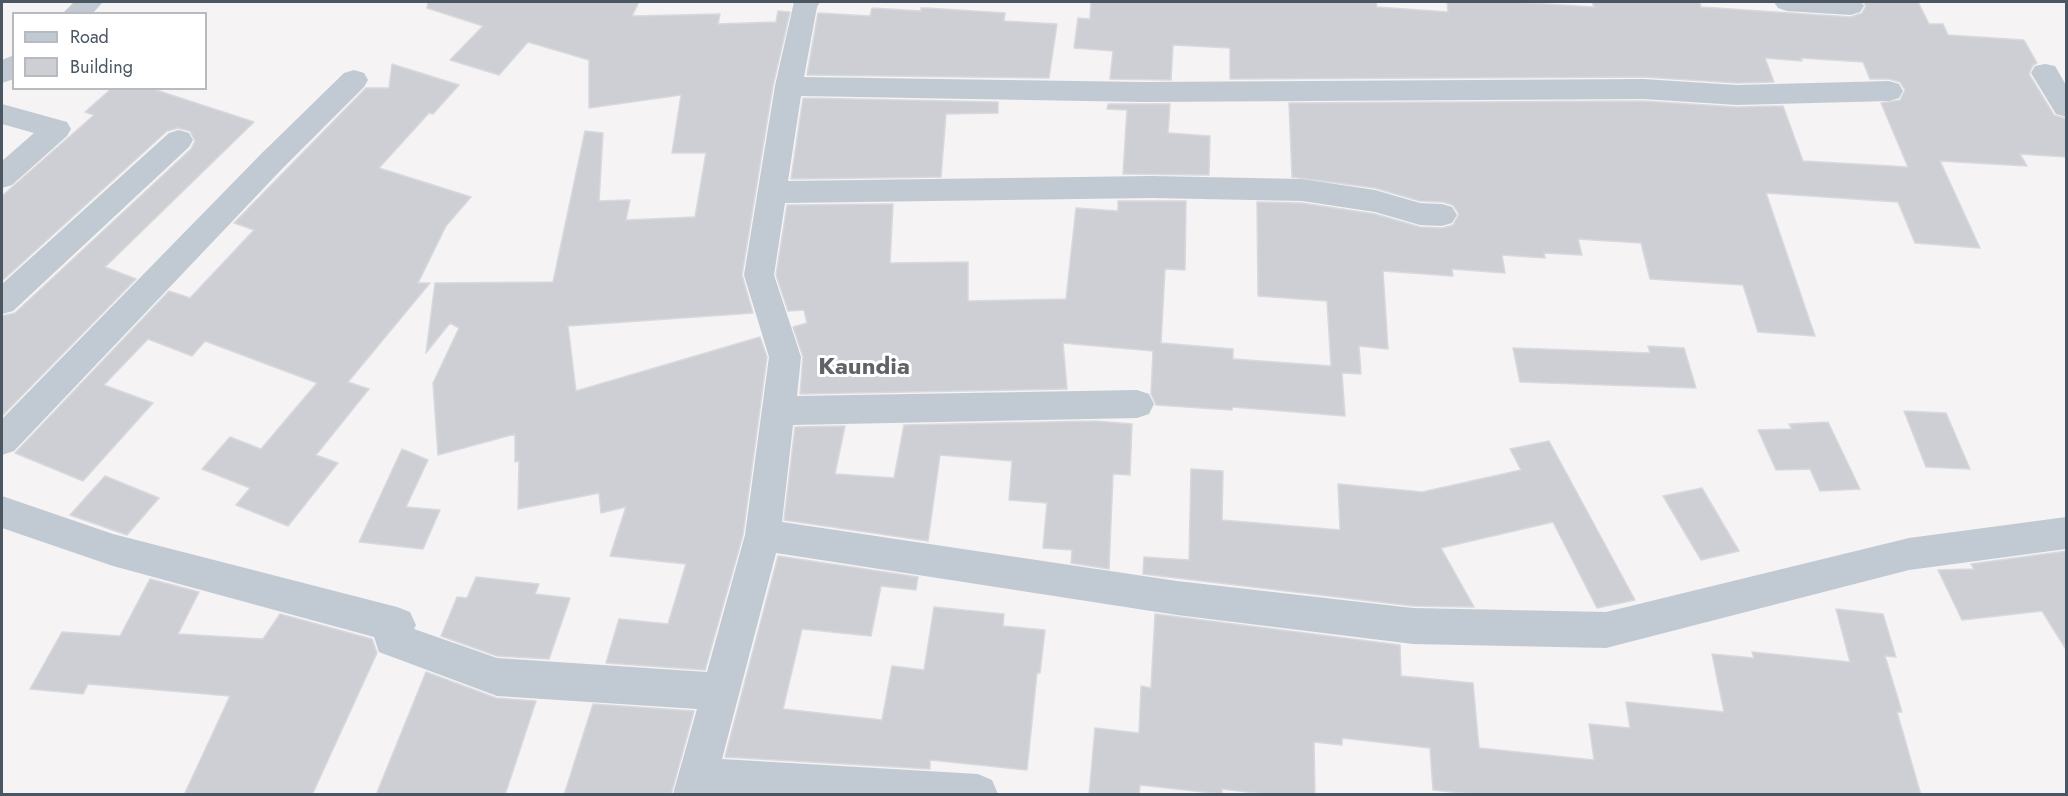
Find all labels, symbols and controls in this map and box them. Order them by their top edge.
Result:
legend [12,12,207,90]
text: Road [70,24,109,50]
text: Building [70,54,133,80]
district label: Kaundia [818,354,910,382]

